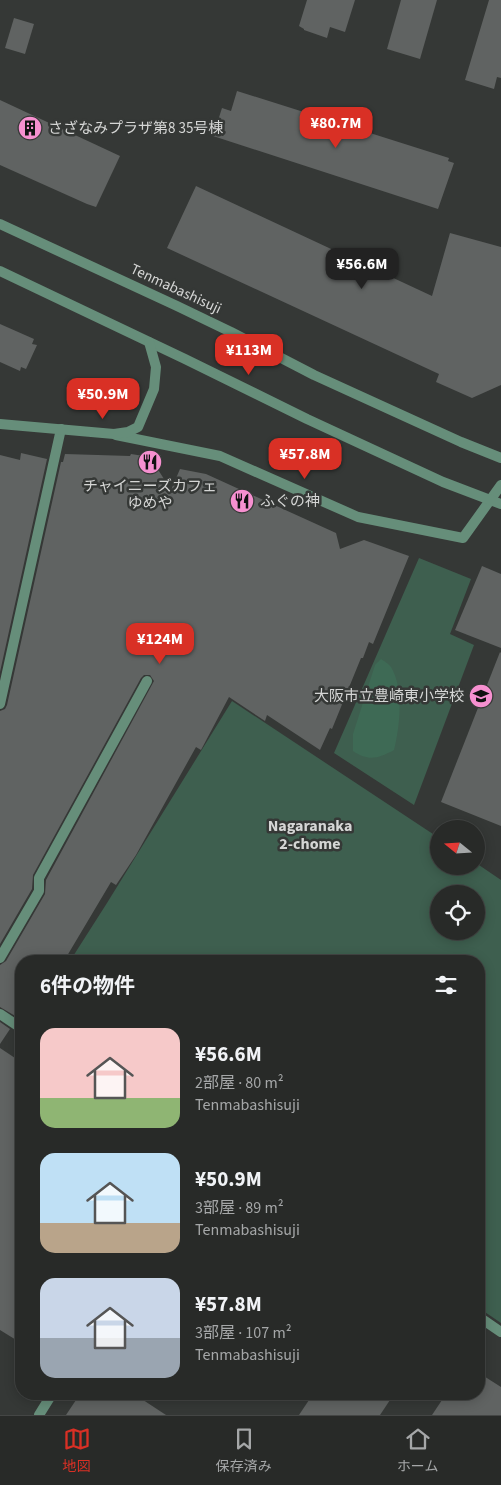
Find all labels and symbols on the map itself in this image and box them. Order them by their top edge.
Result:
pin: ¥80.7M [295,106,377,149]
building icon: さざなみプラザ第8 35号棟 [17,115,43,141]
place label: さざなみプラザ第8 35号棟 [48,118,223,139]
pin: ¥56.6M [321,248,403,290]
street label: Tenmabashisuji [127,259,225,319]
pin: ¥113M [214,334,284,376]
pin: ¥50.9M [62,378,144,420]
pin: ¥57.8M [264,438,346,480]
restaurant icon: チャイニーズカフェ ゆめや [137,449,163,475]
place label: チャイニーズカフェ ゆめや [83,476,217,514]
restaurant icon: ふぐの神 [229,488,255,514]
place label: ふぐの神 [260,491,320,512]
pin: ¥124M [125,622,195,665]
school or university icon: 大阪市立豊崎東小学校 [468,683,494,709]
place label: 大阪市立豊崎東小学校 [314,686,464,707]
district label: Nagaranaka 2-chome [268,815,352,855]
north arrow [430,820,485,875]

